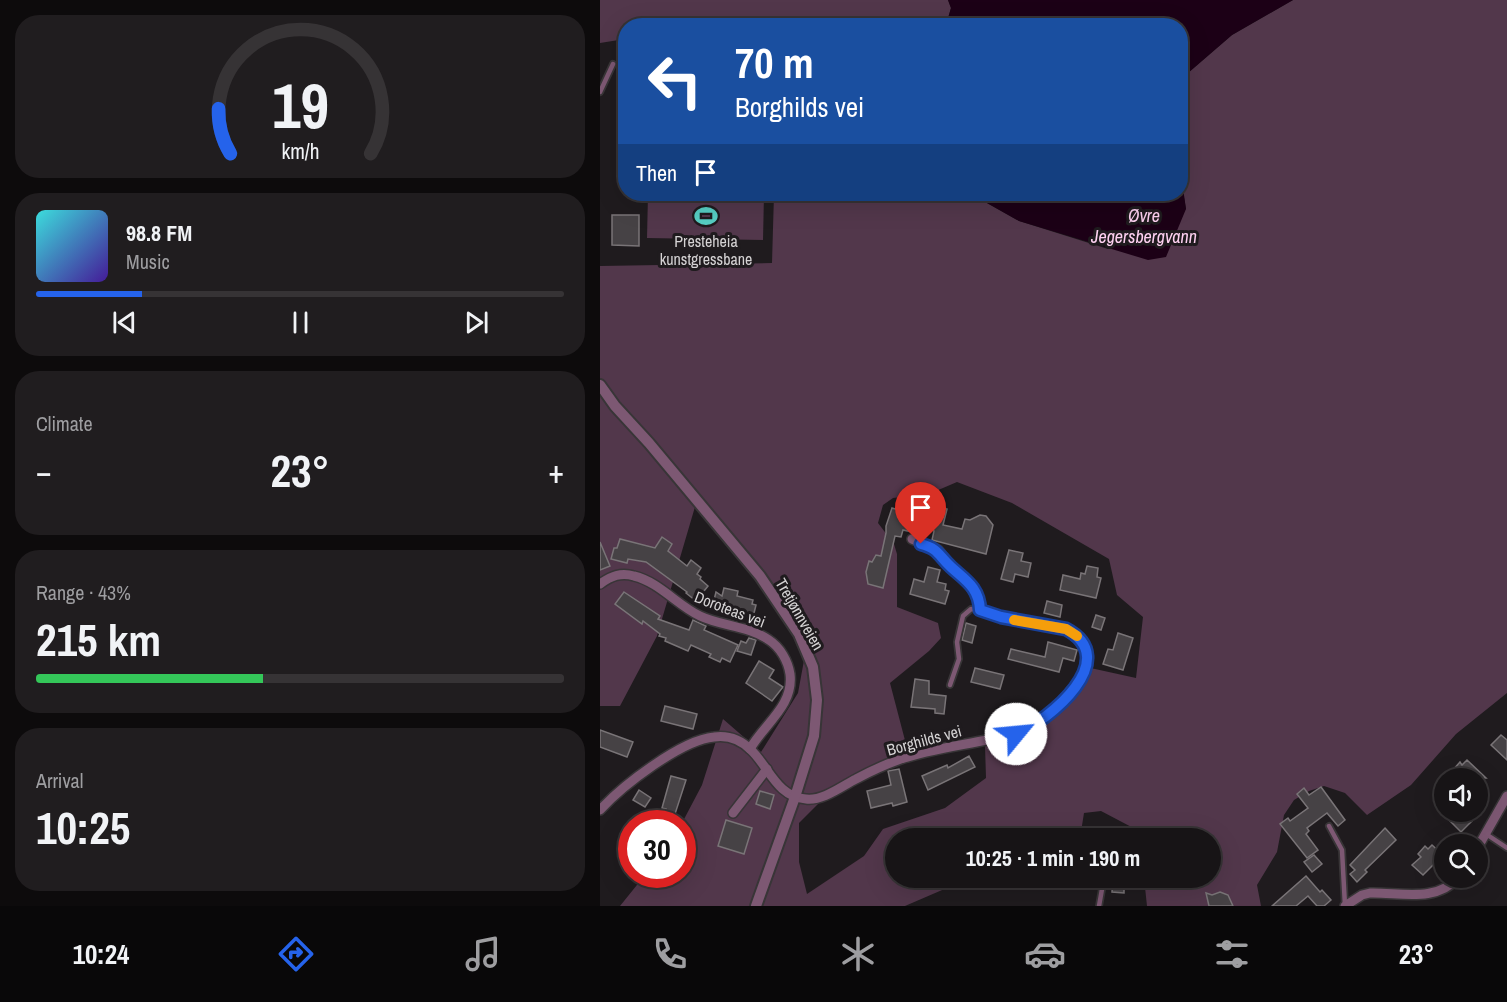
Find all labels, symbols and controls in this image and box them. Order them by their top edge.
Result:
text: 70 m [735,35,814,91]
icon: left [636,42,714,120]
text: 19 [272,63,328,147]
text: Borghilds vei [735,89,864,125]
text: km/h [281,137,319,166]
icon: arrive [689,156,722,189]
text: Then [636,158,677,188]
sports icon: Presteheia kunstgressbane [693,203,719,229]
water label: Øvre Jegersbergvann [1090,203,1197,249]
text: 98.8 FM [126,218,192,248]
place label: Presteheia kunstgressbane [660,230,752,270]
text: Music [126,248,170,275]
icon: previous [108,306,141,339]
icon: pause [284,306,317,339]
icon: next [460,306,493,339]
text: Climate [36,410,93,437]
text: 23° [270,440,330,501]
text: − [36,449,52,493]
text: + [548,449,564,493]
pin [895,482,946,544]
icon: arrive [904,491,937,524]
street label: Tretjønnveien [771,574,829,654]
text: Range · 43% [36,579,131,606]
street label: Doroteas vei [691,585,769,633]
text: 215 km [36,609,161,670]
position arrow [984,702,1048,766]
street label: Borghilds vei [884,719,964,761]
text: Arrival [36,767,83,794]
map controls [1434,768,1488,888]
button: sound [1434,768,1488,822]
text: 10:25 [36,797,130,858]
speed limit sign: 30 [618,810,696,888]
button: search [1434,834,1488,888]
text: 10:25 · 1 min · 190 m [966,843,1140,873]
icon: directions [275,933,317,975]
icon: music [462,933,504,975]
icon: phone [649,933,691,975]
icon: climate [837,933,879,975]
icon: car [1024,933,1066,975]
icon: filters [1211,933,1253,975]
text: 10:24 [73,936,129,972]
text: 23° [1399,936,1434,972]

